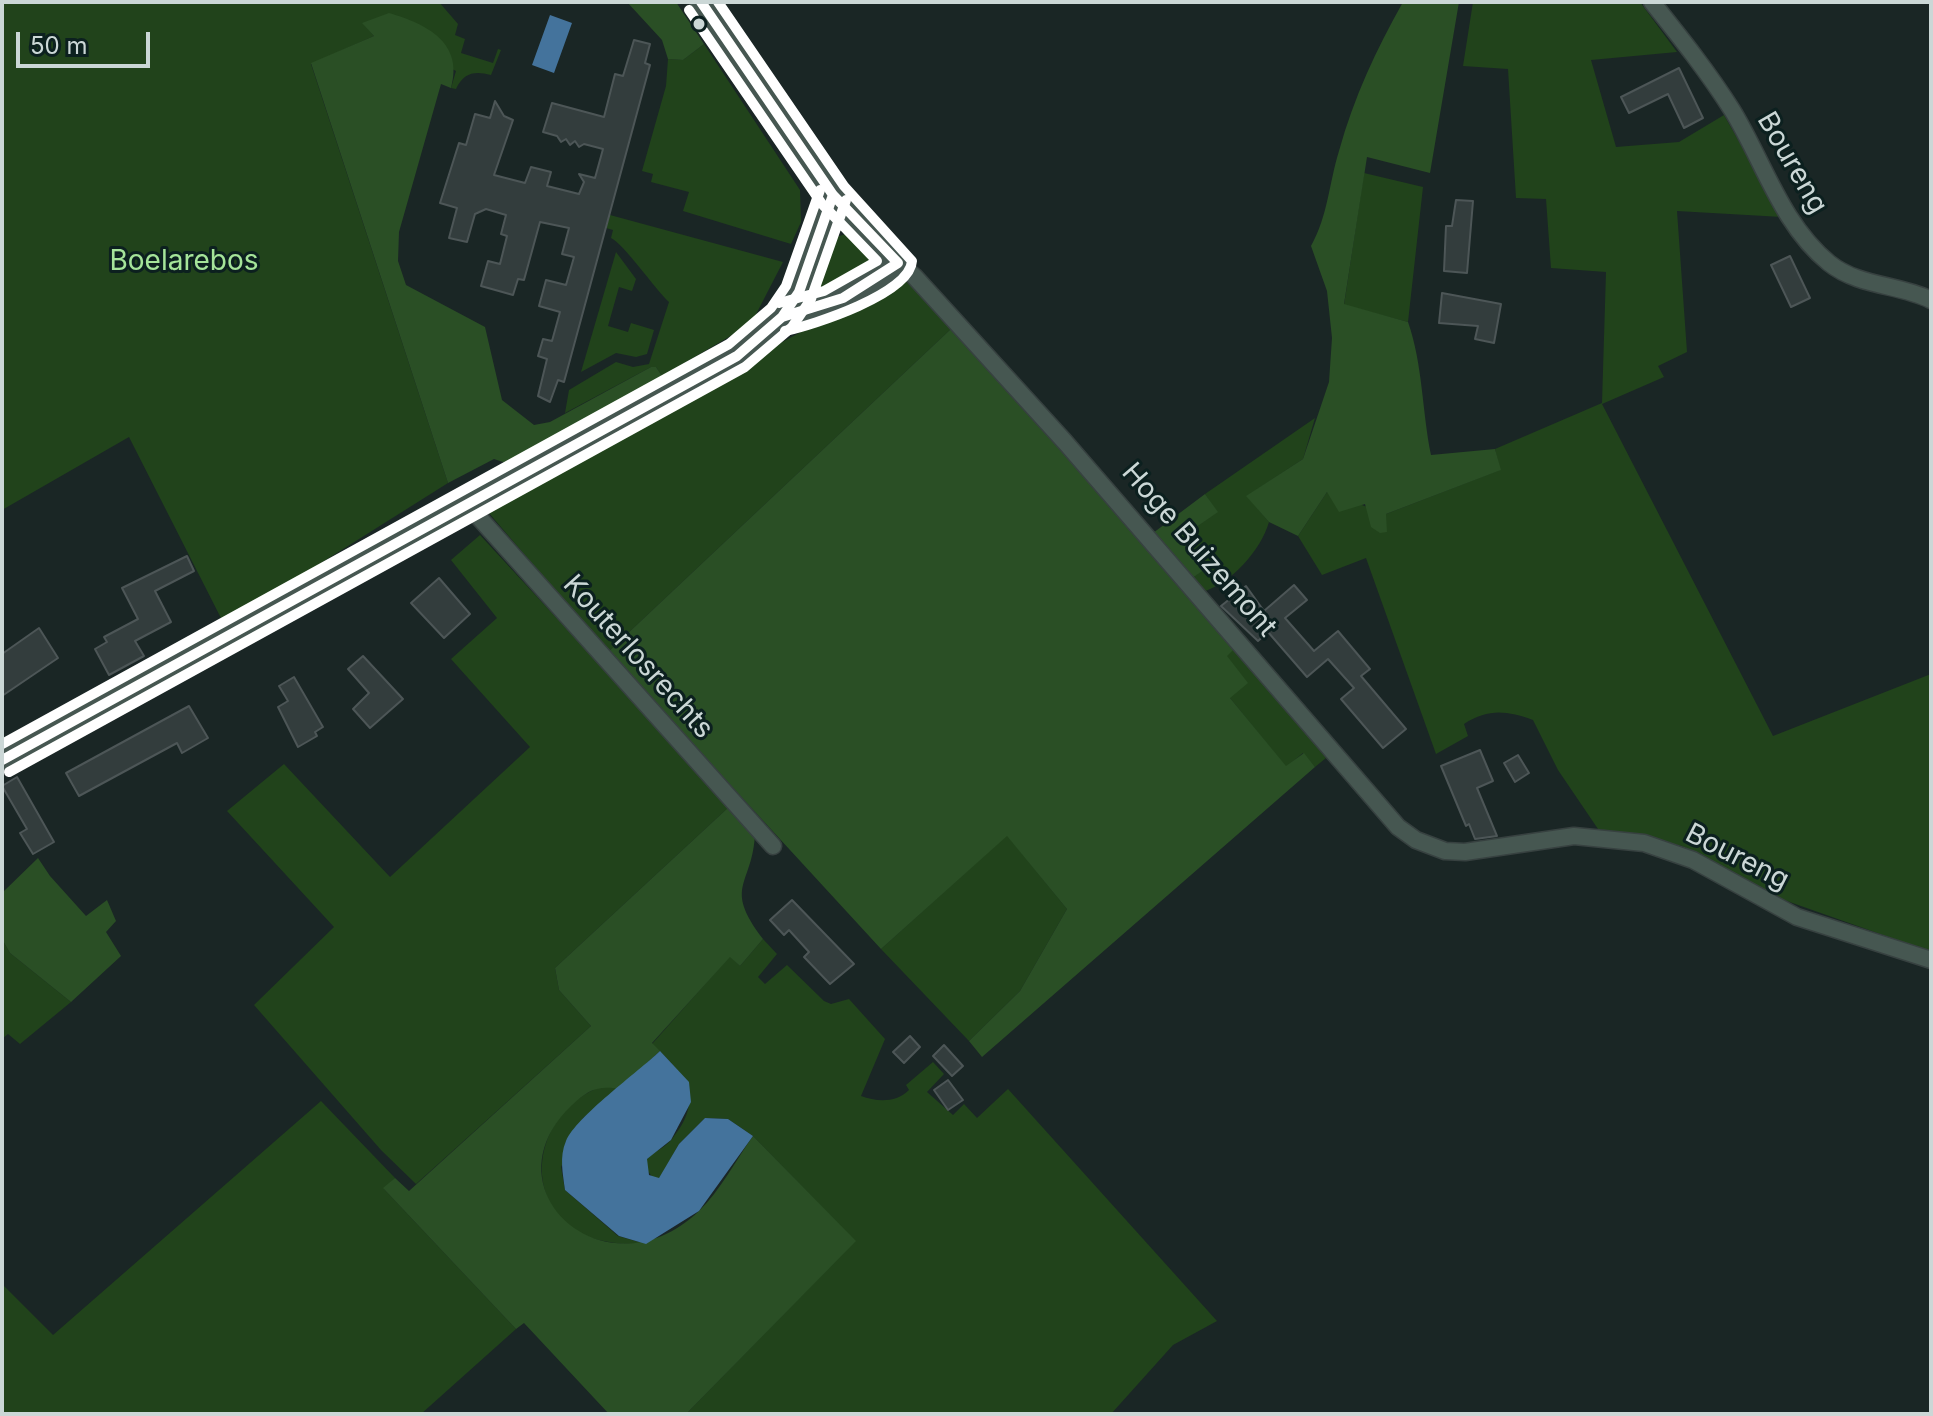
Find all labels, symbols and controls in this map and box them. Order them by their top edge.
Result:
scale bar [20,16,154,66]
unlabelled marker [691,16,707,32]
text: 50 m [30,31,88,60]
street label: Boureng [1750,106,1834,220]
park label: Boelarebos [109,245,259,279]
street label: Hoge Buizemont [1114,456,1284,644]
street label: Kouterlosrechts [556,568,720,746]
street label: Boureng [1680,817,1794,897]

